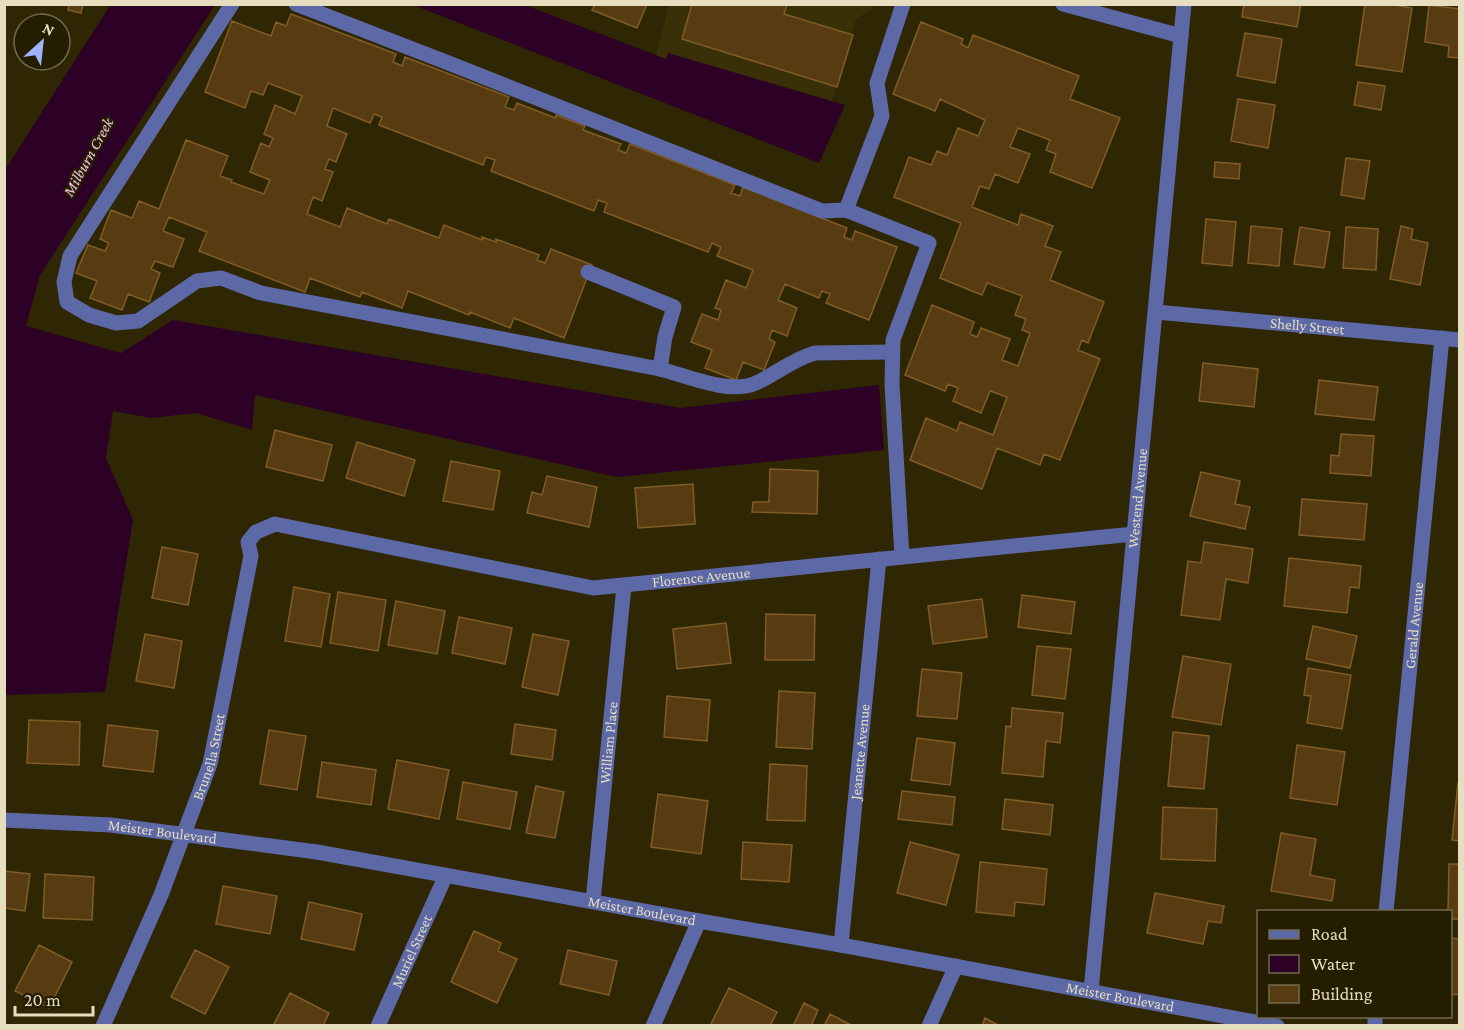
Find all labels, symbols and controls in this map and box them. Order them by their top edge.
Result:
north arrow [12,12,72,72]
text: N [40,19,57,39]
water label: Milburn Creek [59,114,117,200]
street label: Shelly Street [1270,315,1346,337]
street label: Westend Avenue [1125,447,1150,549]
street label: Florence Avenue [652,564,751,590]
street label: Gerald Avenue [1402,581,1426,669]
street label: William Place [597,701,621,785]
street label: Jeanette Avenue [847,703,873,803]
street label: Brunella Street [189,711,228,802]
street label: Meister Boulevard [107,817,218,847]
street label: Meister Boulevard [587,893,697,928]
legend [1257,910,1452,1018]
street label: Muriel Street [388,911,435,990]
text: Road [1311,924,1348,944]
text: Water [1311,954,1356,974]
scale bar [15,979,93,1017]
street label: Meister Boulevard [1065,979,1175,1015]
text: Building [1311,984,1373,1004]
text: 20 m [24,990,61,1010]

